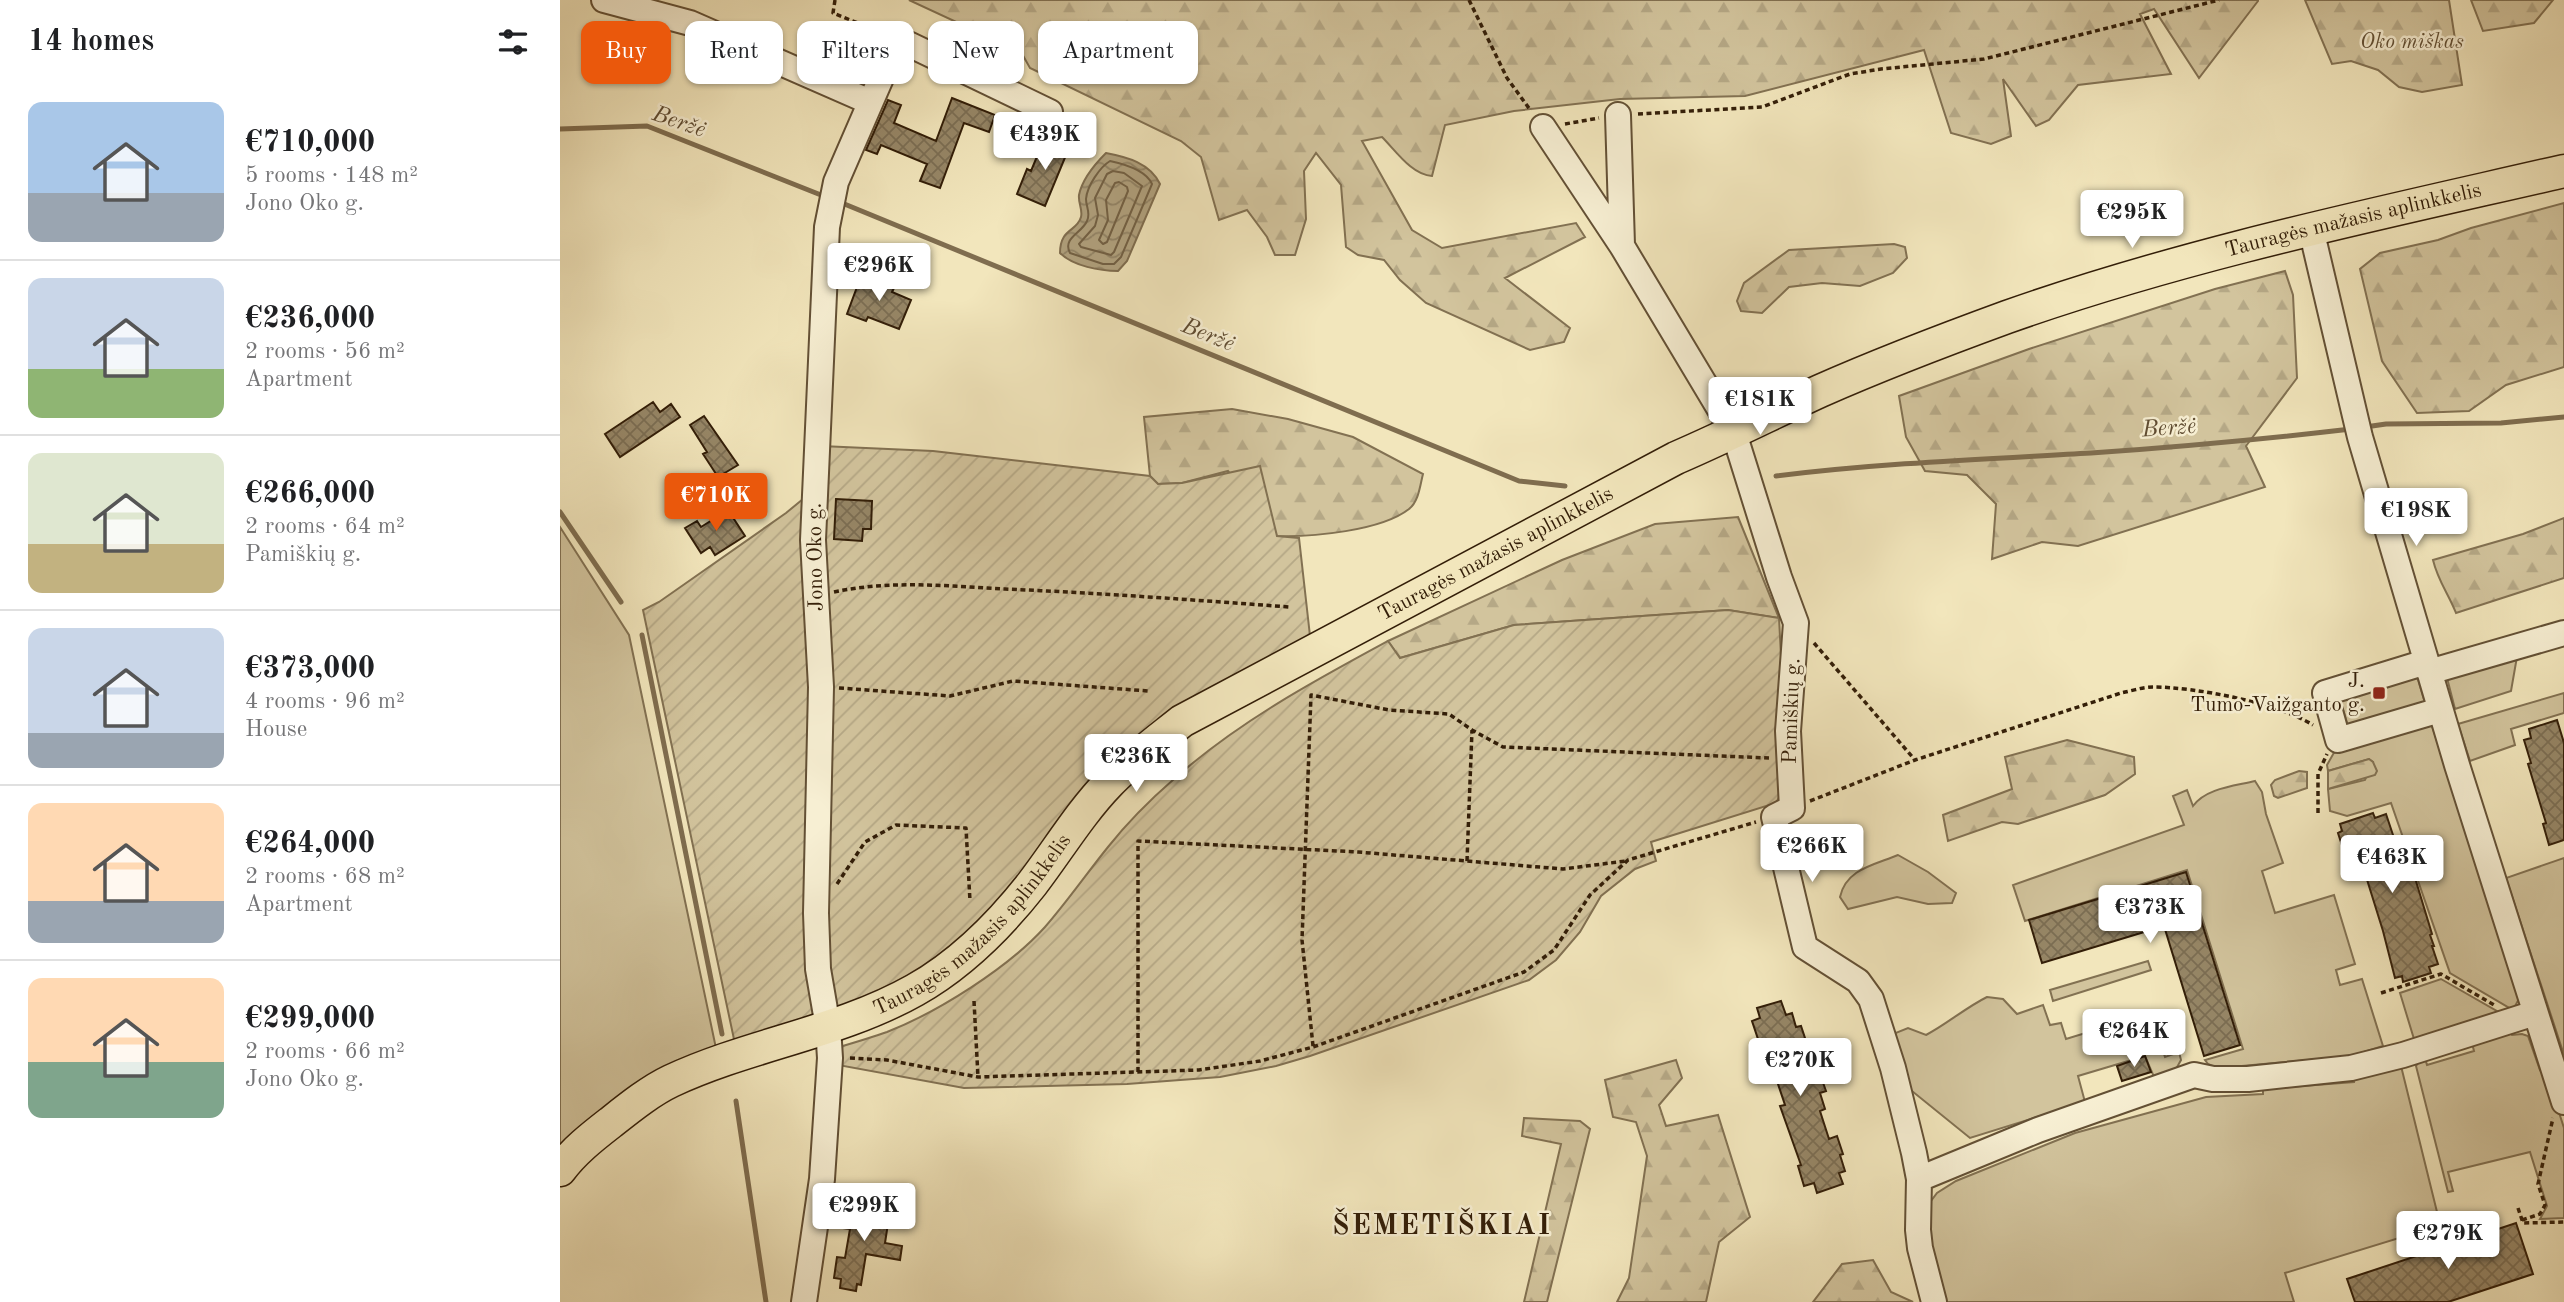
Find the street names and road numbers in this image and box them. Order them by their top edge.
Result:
street label: Tauragės mažasis aplinkkelis [2223,180,2484,261]
street label: Tauragės mažasis aplinkkelis [1375,483,1617,625]
street label: Jono Oko g. [805,503,827,611]
street label: Pamiškių g. [1780,658,1804,764]
street label: Tauragės mažasis aplinkkelis [870,830,1075,1020]

